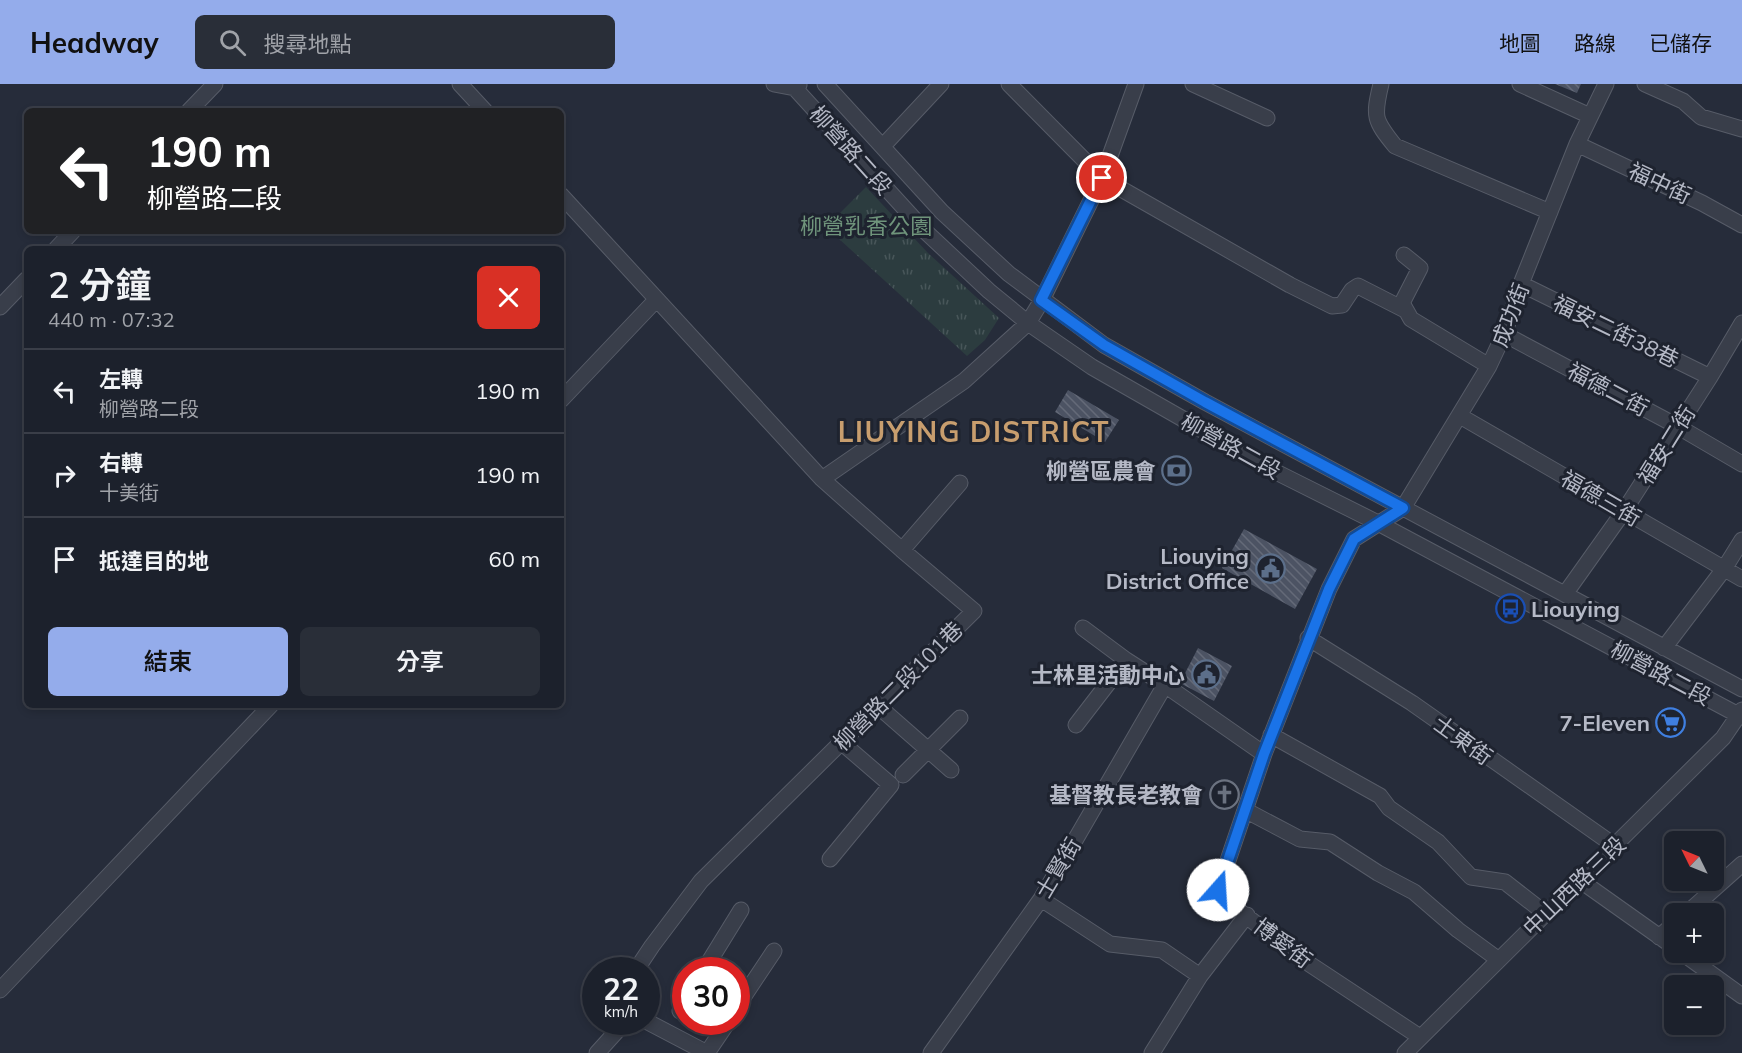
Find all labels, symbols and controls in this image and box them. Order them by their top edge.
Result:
search box [195,15,615,69]
text: Headway [30,25,159,60]
icon: search [216,26,249,59]
text: 搜尋地點 [264,30,352,58]
text: 地圖 [1499,30,1541,56]
text: 路線 [1574,30,1616,56]
text: 已儲存 [1649,30,1712,56]
street label: 柳營路二段 [804,100,898,200]
text: 190 m [147,125,272,178]
icon: left [48,132,126,210]
pin [1076,152,1127,203]
street label: 福中街 [1624,156,1696,210]
icon: arrive [1085,161,1118,194]
text: 柳營路二段 [147,181,282,215]
park label: 柳營乳香公園 [800,212,932,240]
text: 2 分鐘 [48,262,151,307]
button: close [477,266,540,329]
street label: 成功街 [1485,279,1535,351]
street label: 福安二街38巷 [1549,289,1683,373]
text: 440 m · 07:32 [48,307,174,332]
street label: 福德二街 [1563,356,1653,422]
text: 左轉 [99,365,143,393]
icon: left [48,375,81,408]
text: 190 m [475,377,540,405]
text: 柳營路二段 [99,396,199,421]
street label: 福安二街 [1631,400,1701,490]
street label: 柳營路二段 [1176,407,1286,485]
district label: LIUYING DISTRICT [838,414,1110,449]
text: 右轉 [99,449,143,477]
bank icon: 柳營區農會 [1161,455,1193,487]
place label: 柳營區農會 [1046,457,1156,485]
icon: right [48,459,81,492]
text: 190 m [475,461,540,489]
street label: 福德三街 [1556,464,1646,532]
text: 十美街 [99,480,159,505]
place label: Liouying District Office [1106,542,1249,595]
icon: arrive [48,543,81,576]
text: 60 m [489,545,540,573]
text: 抵達目的地 [99,547,209,575]
public building icon: Liouying District Office [1254,553,1286,585]
bus stop icon: Liouying [1494,593,1526,625]
place label: Liouying [1531,595,1620,623]
street label: 柳營路二段101巷 [827,615,969,757]
button: 結束 [48,627,288,696]
button: 分享 [300,627,540,696]
street label: 柳營路二段 [1606,635,1716,711]
public building icon: 士林里活動中心 [1190,659,1222,691]
place label: 士林里活動中心 [1031,661,1185,689]
supermarket icon: 7-Eleven [1655,707,1687,739]
street label: 士東街 [1428,709,1498,771]
place label: 7-Eleven [1559,709,1650,737]
church icon: 基督教長老教會 [1208,779,1240,811]
place label: 基督教長老教會 [1049,781,1203,809]
street label: 中山西路三段 [1517,830,1631,942]
north arrow [1664,831,1724,891]
map controls [1664,831,1724,1035]
street label: 士賢街 [1029,832,1087,904]
position arrow [1186,858,1250,922]
button: + [1664,903,1724,963]
street label: 博愛街 [1248,912,1318,974]
speed limit sign: 30 [672,957,750,1035]
text: 22 [603,970,639,1008]
button: − [1664,975,1724,1035]
text: km/h [604,1002,638,1021]

